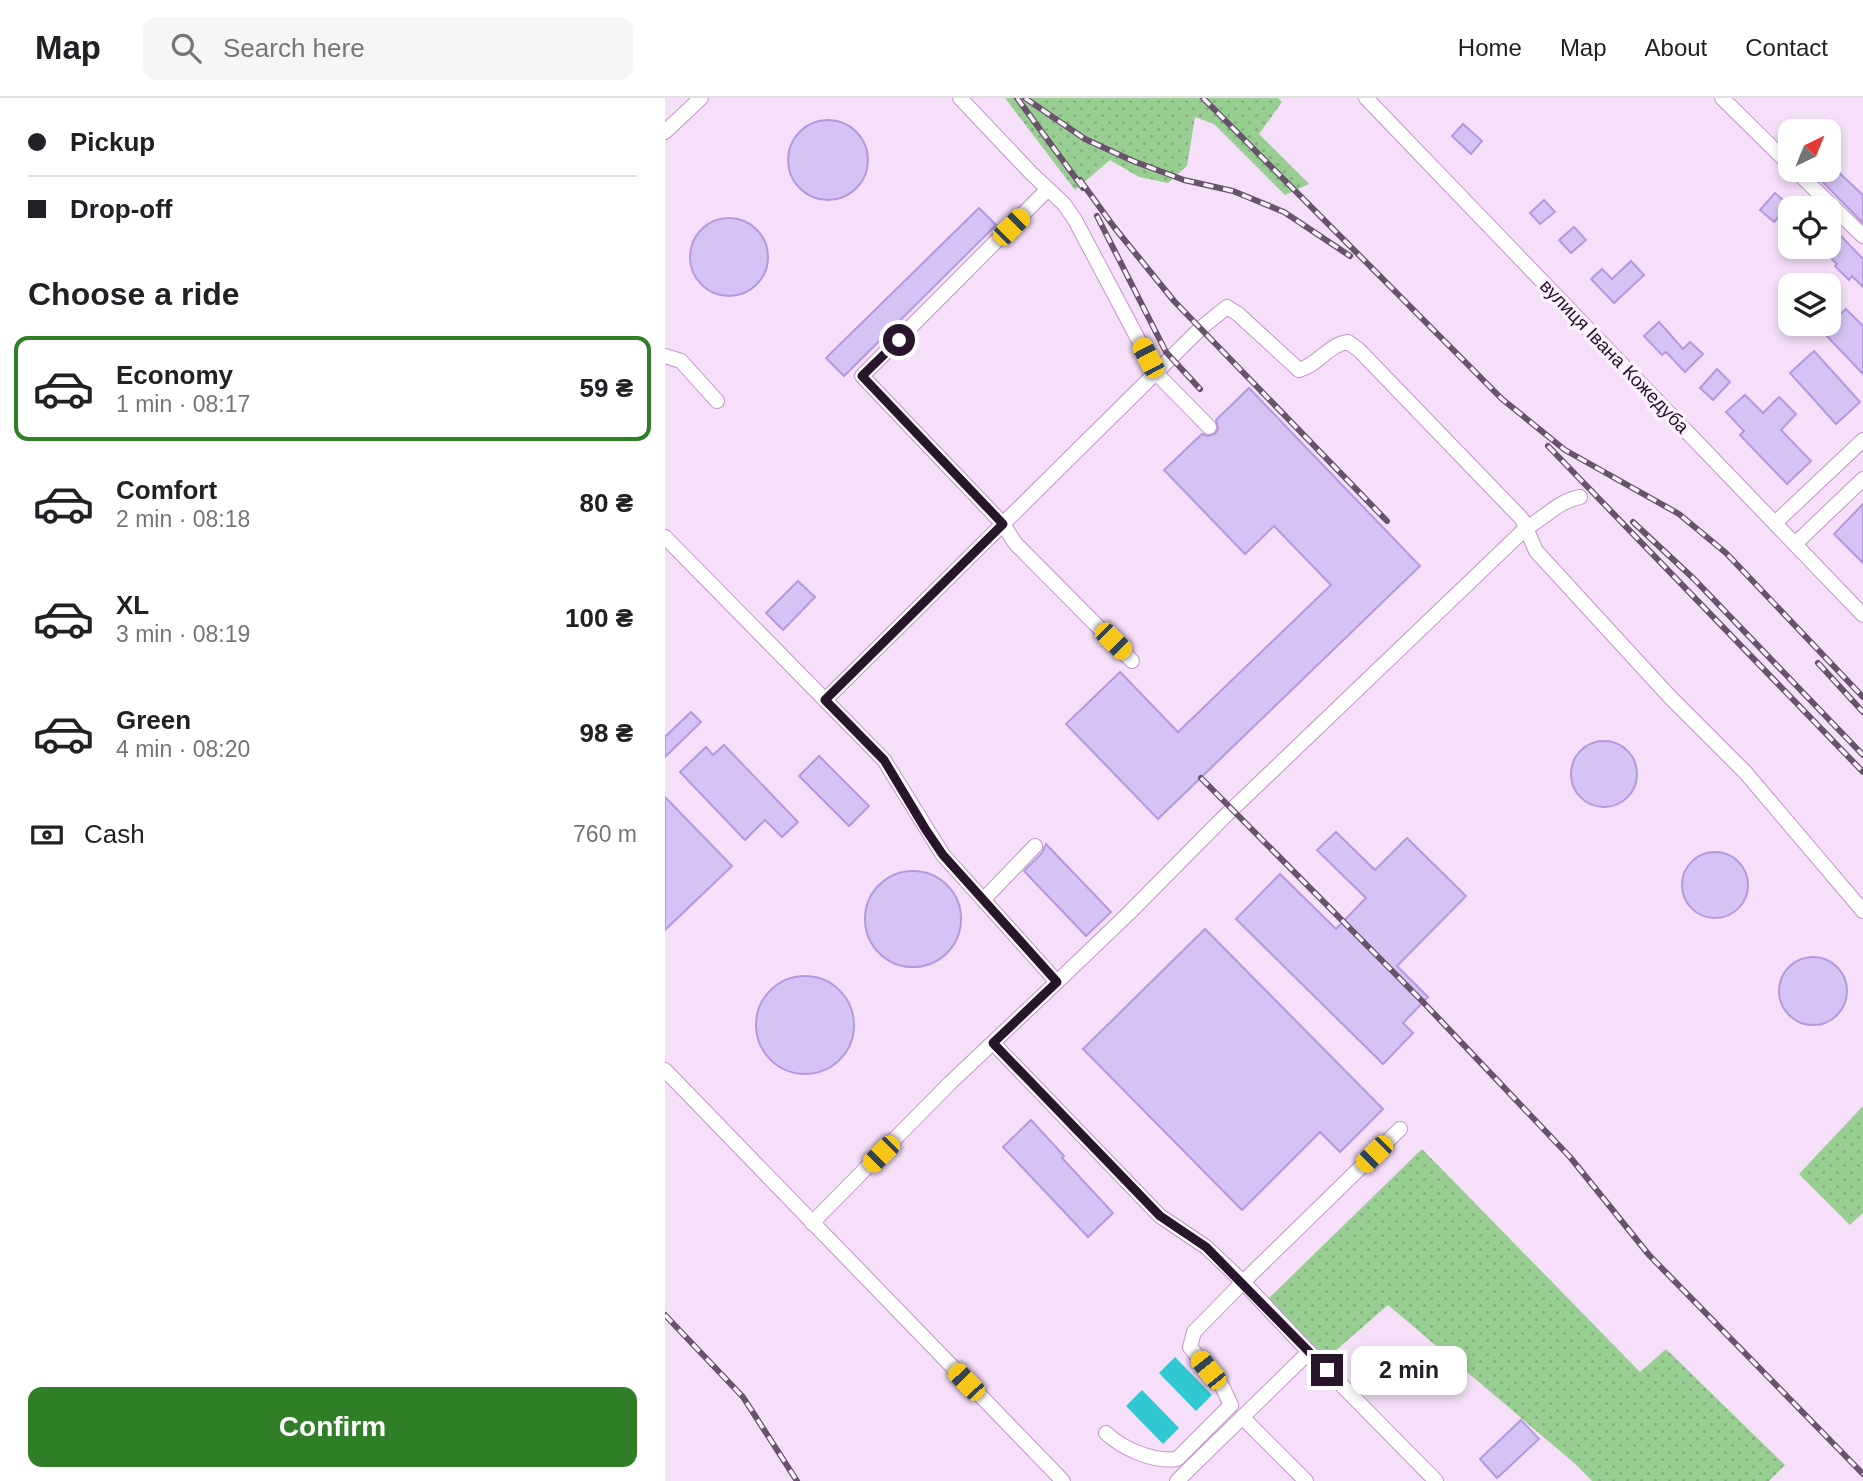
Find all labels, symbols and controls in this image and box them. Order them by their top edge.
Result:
search box [143,17,633,80]
text: Map [35,29,101,66]
icon: search [167,29,205,67]
text: Search here [223,33,365,63]
text: Home [1458,34,1522,61]
text: Map [1560,34,1607,61]
text: About [1645,34,1707,61]
text: Contact [1745,34,1828,61]
north arrow [1778,119,1841,182]
map controls [1778,119,1841,336]
text: Pickup [70,127,155,157]
text: Drop-off [70,194,173,224]
button: locate [1778,196,1841,259]
car [989,205,1034,249]
button: layers [1778,273,1841,336]
street label: вулиця Івана Кожедуба [1536,275,1694,438]
text: Choose a ride [28,276,240,312]
route start [883,324,915,356]
car [1129,335,1168,381]
icon: car [32,357,95,420]
text: Economy [116,360,233,390]
text: 59 ₴ [580,373,633,403]
text: 1 min · 08:17 [116,391,250,417]
icon: car [32,472,95,535]
text: Comfort [116,475,217,505]
text: 80 ₴ [580,488,633,518]
text: 2 min · 08:18 [116,506,250,532]
icon: car [32,587,95,650]
text: XL [116,590,149,620]
text: 100 ₴ [565,603,633,633]
car [1091,619,1136,663]
text: 3 min · 08:19 [116,621,250,647]
icon: car [32,702,95,765]
text: Green [116,705,191,735]
text: 98 ₴ [580,718,633,748]
text: 4 min · 08:20 [116,736,250,762]
icon: cash [28,816,66,854]
text: Cash [84,819,145,849]
text: 760 m [573,821,637,847]
car [859,1132,904,1176]
car [1352,1132,1397,1176]
callout: 2 min [1351,1346,1467,1394]
car [1187,1347,1230,1393]
route end [1311,1354,1343,1386]
text: 2 min [1379,1357,1439,1383]
car [944,1360,989,1404]
button: Confirm [28,1387,637,1467]

